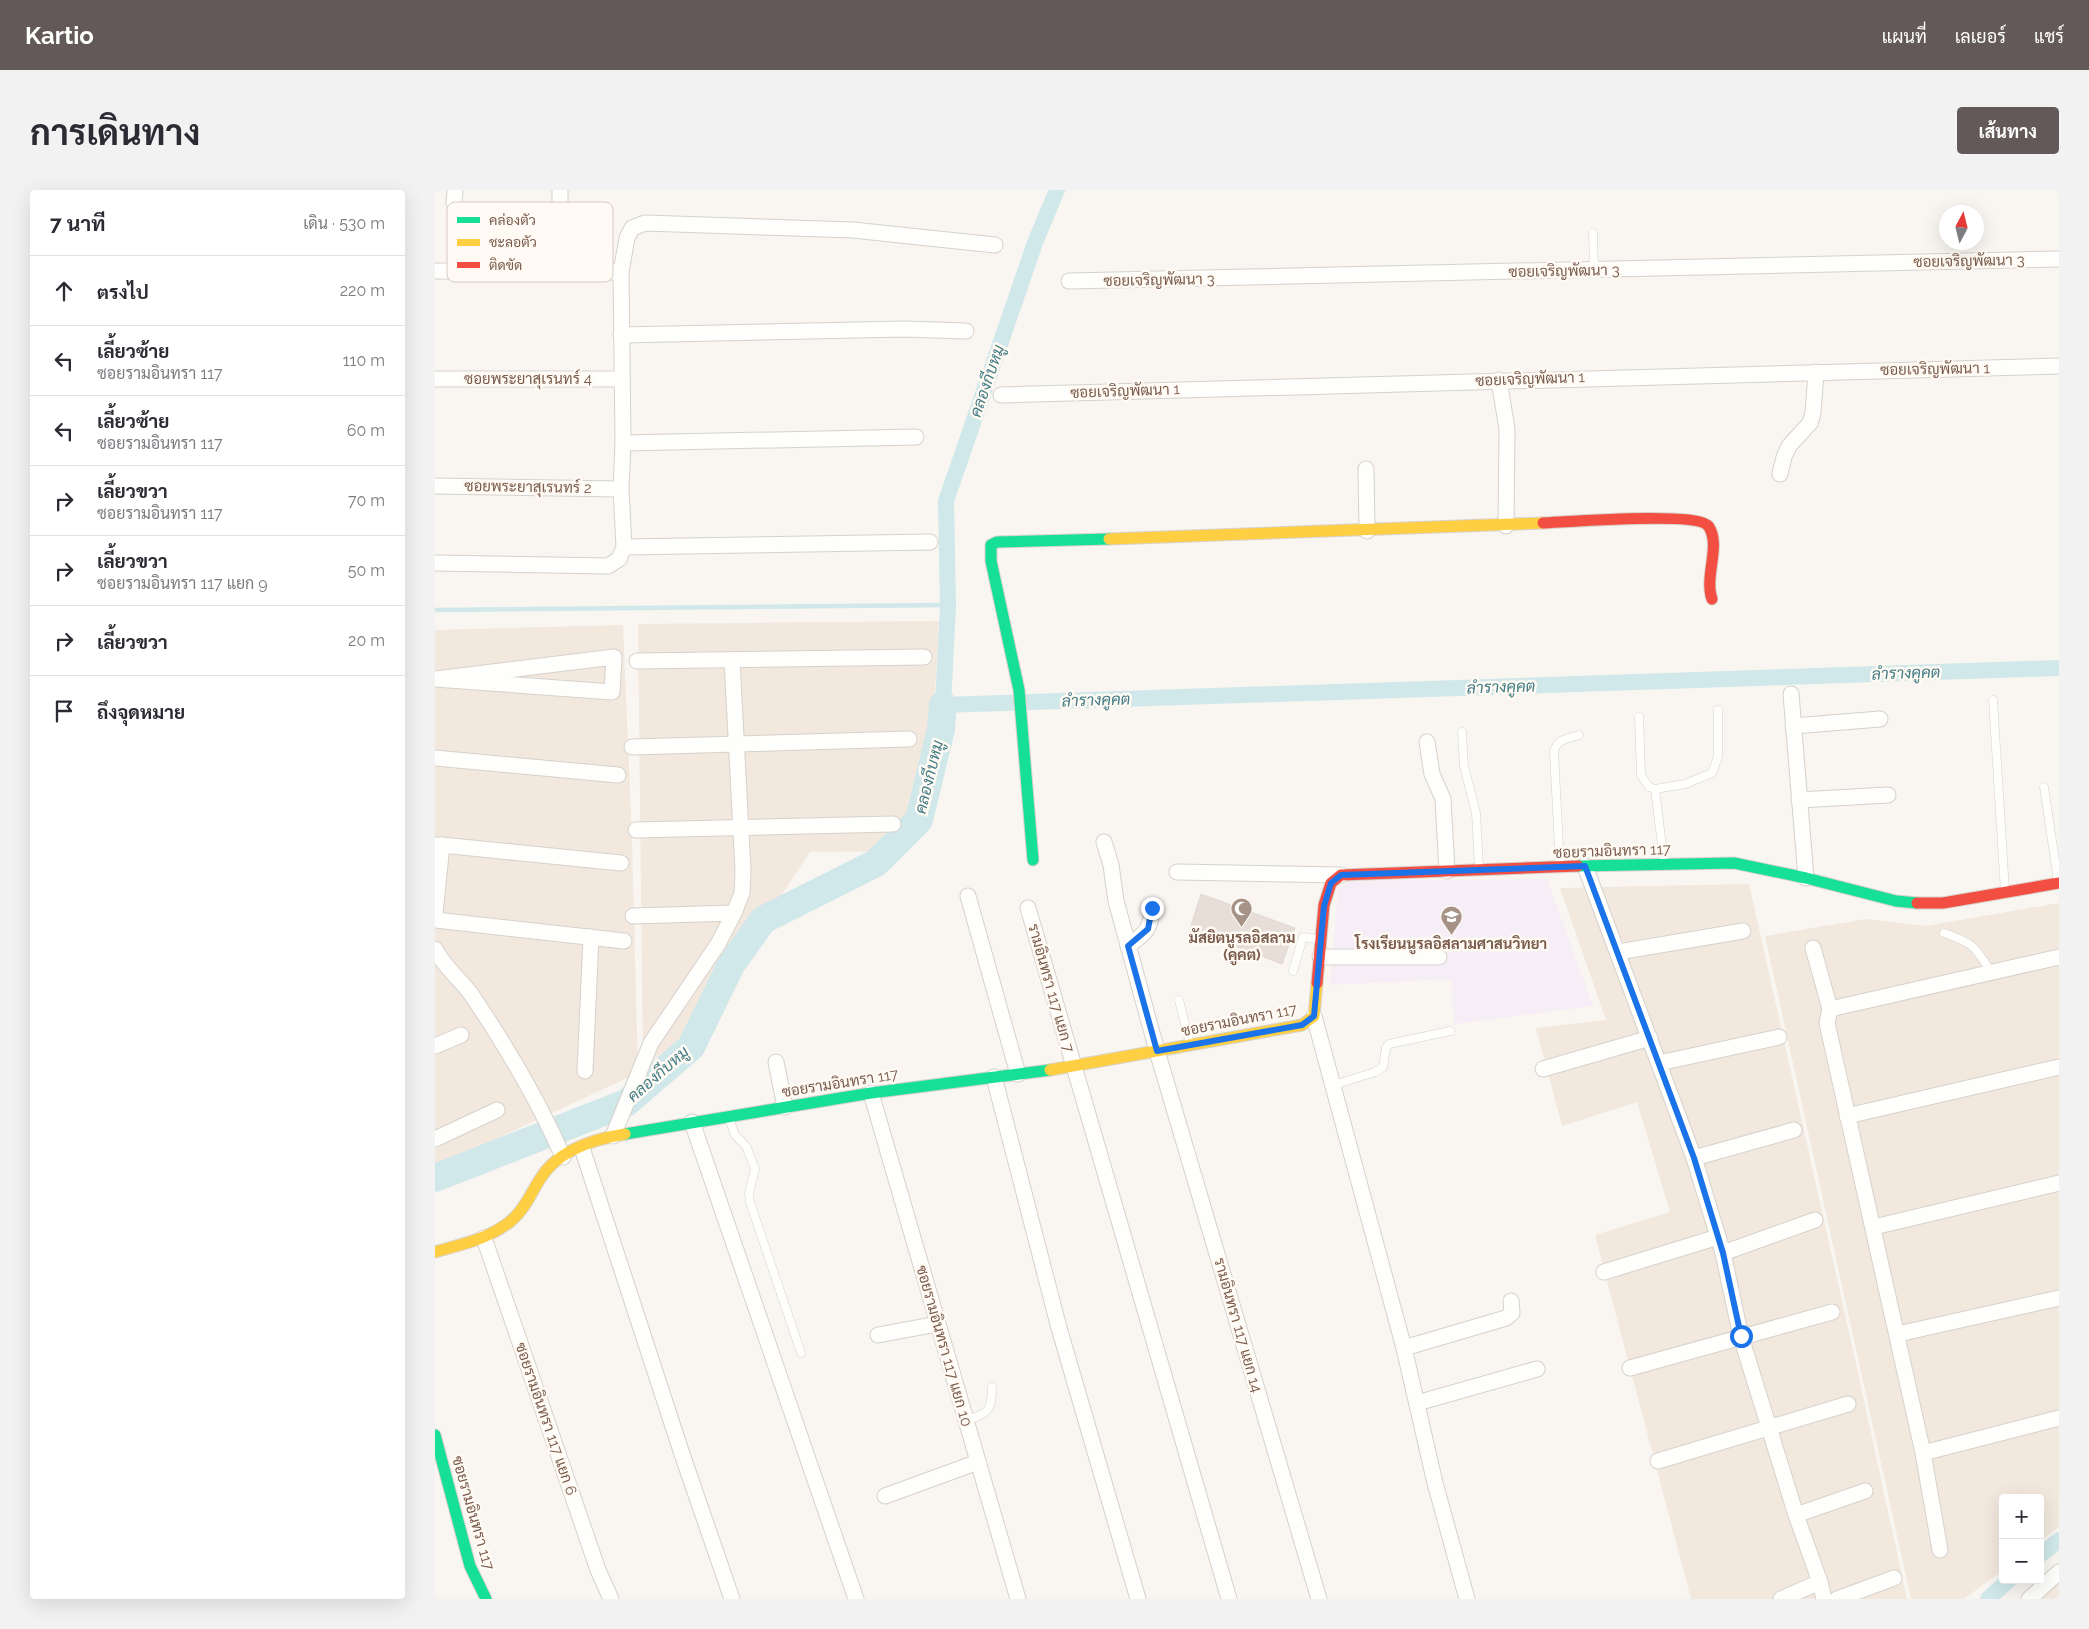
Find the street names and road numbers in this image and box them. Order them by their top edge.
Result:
street label: ซอยเจริญพัฒนา 3 [1913,251,2025,271]
street label: ซอยเจริญพัฒนา 3 [1508,261,1620,281]
street label: ซอยเจริญพัฒนา 3 [1103,270,1215,290]
street label: ซอยเจริญพัฒนา 1 [1880,359,1991,379]
street label: ซอยเจริญพัฒนา 1 [1475,368,1586,390]
street label: ซอยพระยาสุเรนทร์ 4 [464,369,592,390]
street label: ซอยเจริญพัฒนา 1 [1070,380,1181,402]
street label: ซอยพระยาสุเรนทร์ 2 [464,476,592,499]
street label: ซอยรามอินทรา 117 [1553,840,1671,862]
street label: รามอินทรา 117 แยก 7 [1024,922,1078,1054]
street label: ซอยรามอินทรา 117 [1179,1000,1299,1040]
street label: ซอยรามอินทรา 117 [780,1065,900,1101]
street label: รามอินทรา 117 แยก 14 [1210,1256,1266,1394]
street label: ซอยรามอินทรา 117 แยก 10 [912,1263,976,1429]
street label: ซอยรามอินทรา 117 แยก 6 [511,1340,581,1498]
street label: ซอยรามอินทรา 117 [448,1454,498,1572]

